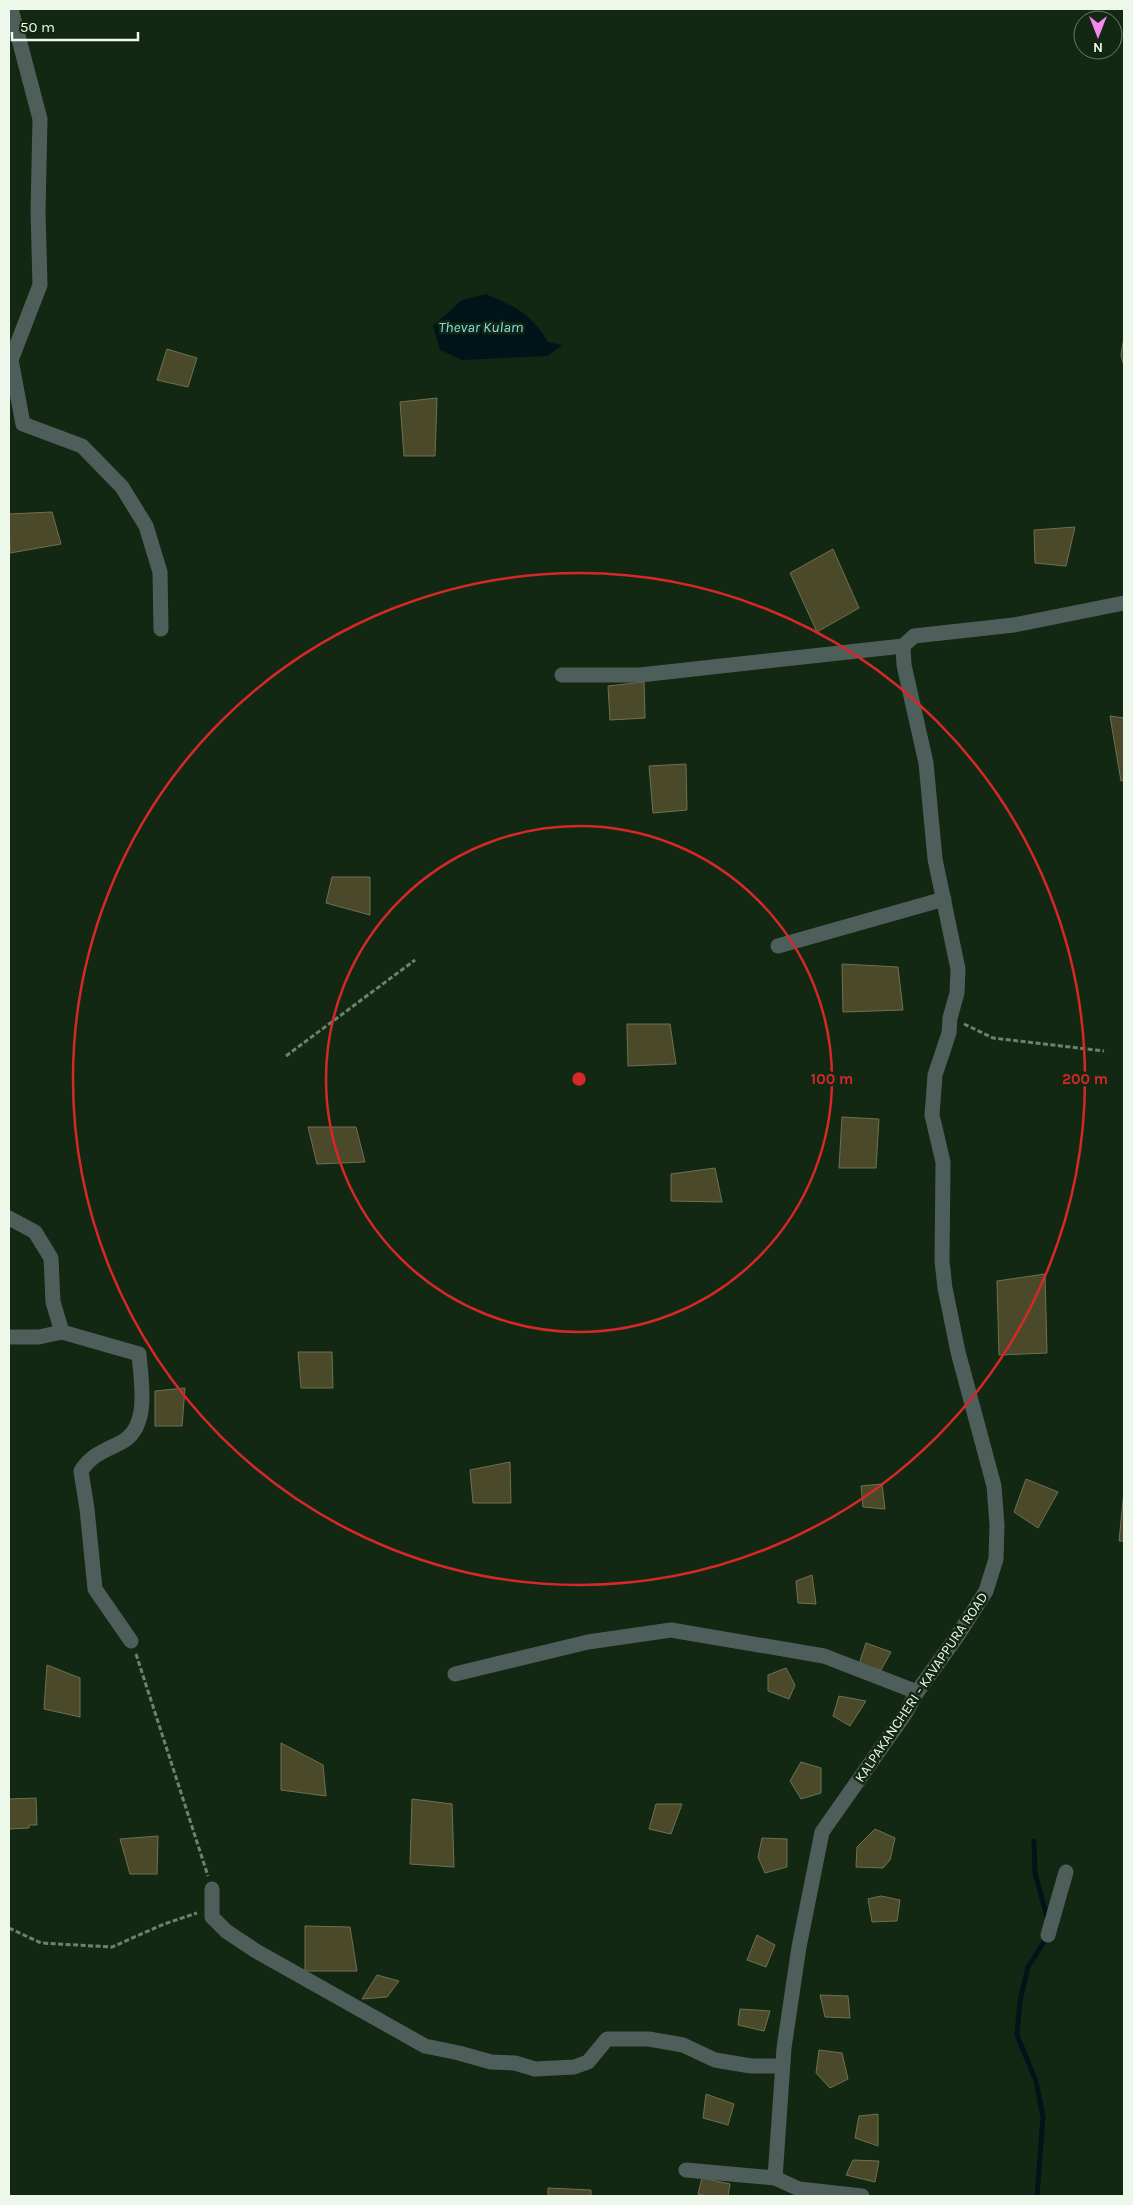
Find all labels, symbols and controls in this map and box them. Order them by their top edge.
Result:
scale bar [12,10,139,42]
north arrow [1073,10,1123,60]
text: 50 m [20,18,55,36]
text: N [1093,39,1103,56]
water label: Thevar Kulam [439,318,523,336]
centre of rings [570,1070,588,1088]
text: 100 m [811,1070,853,1088]
text: 200 m [1062,1070,1108,1088]
street label: KALPAKANCHERI - KAVAPPURA ROAD [851,1589,991,1785]

